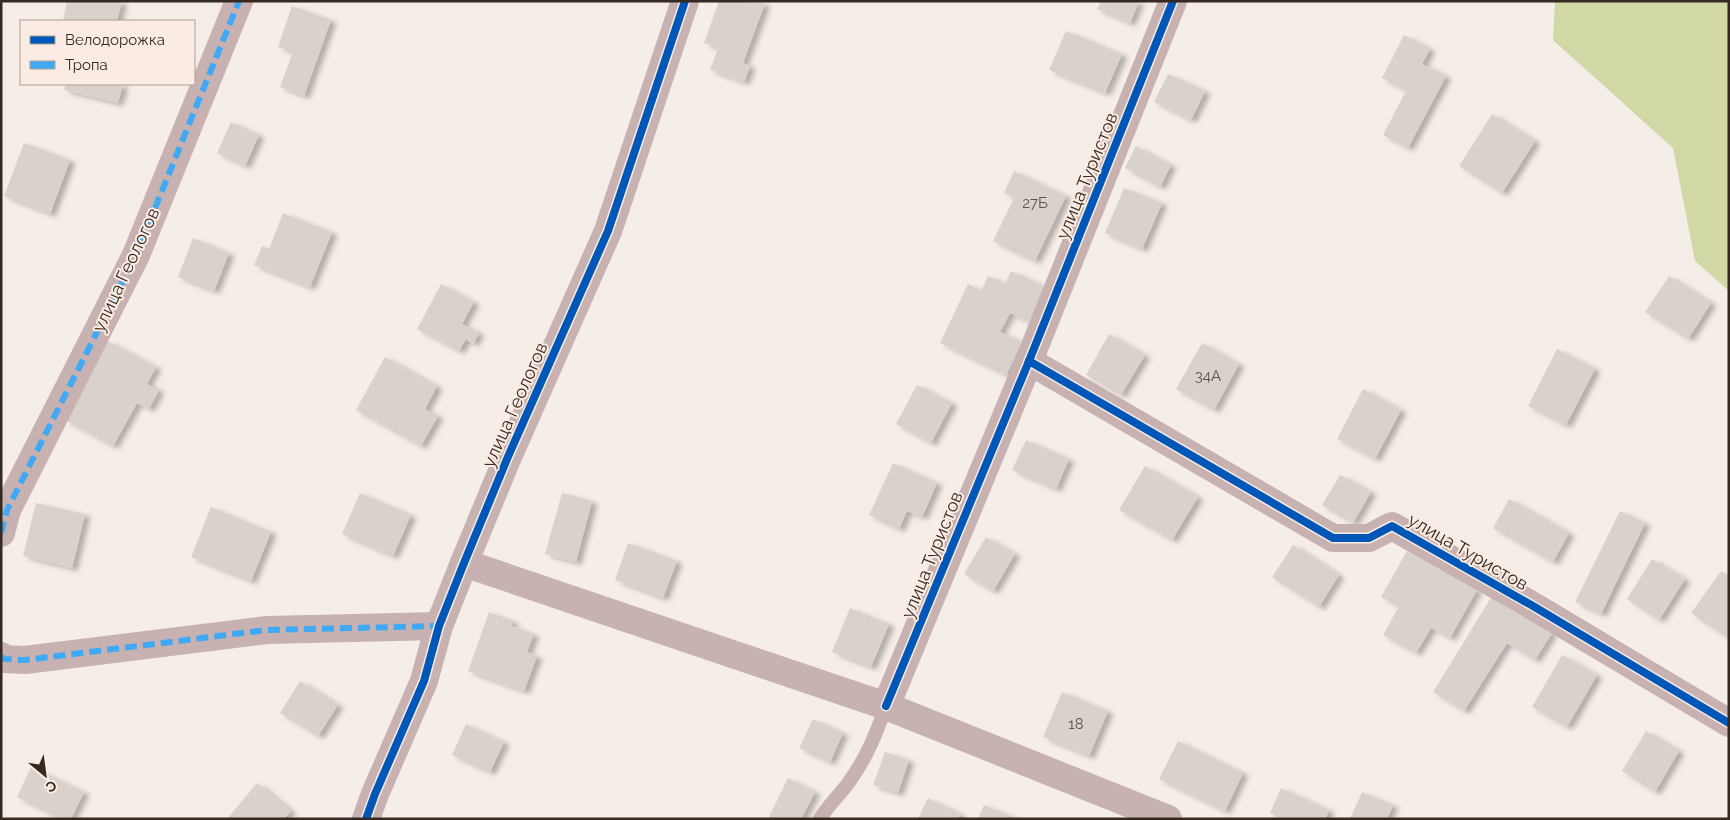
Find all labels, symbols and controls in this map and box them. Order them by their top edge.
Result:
legend [20,20,195,85]
text: Велодорожка [65,31,165,49]
text: Тропа [65,56,108,74]
street label: улица Туристов [1052,109,1122,242]
house number: 27Б [1022,194,1048,212]
street label: улица Геологов [88,204,164,335]
street label: улица Геологов [478,339,552,471]
house number: 34А [1195,367,1221,385]
street label: улица Туристов [897,488,967,621]
street label: улица Туристов [1405,509,1532,594]
house number: 18 [1068,715,1084,733]
north arrow [20,750,70,800]
text: С [43,777,59,796]

